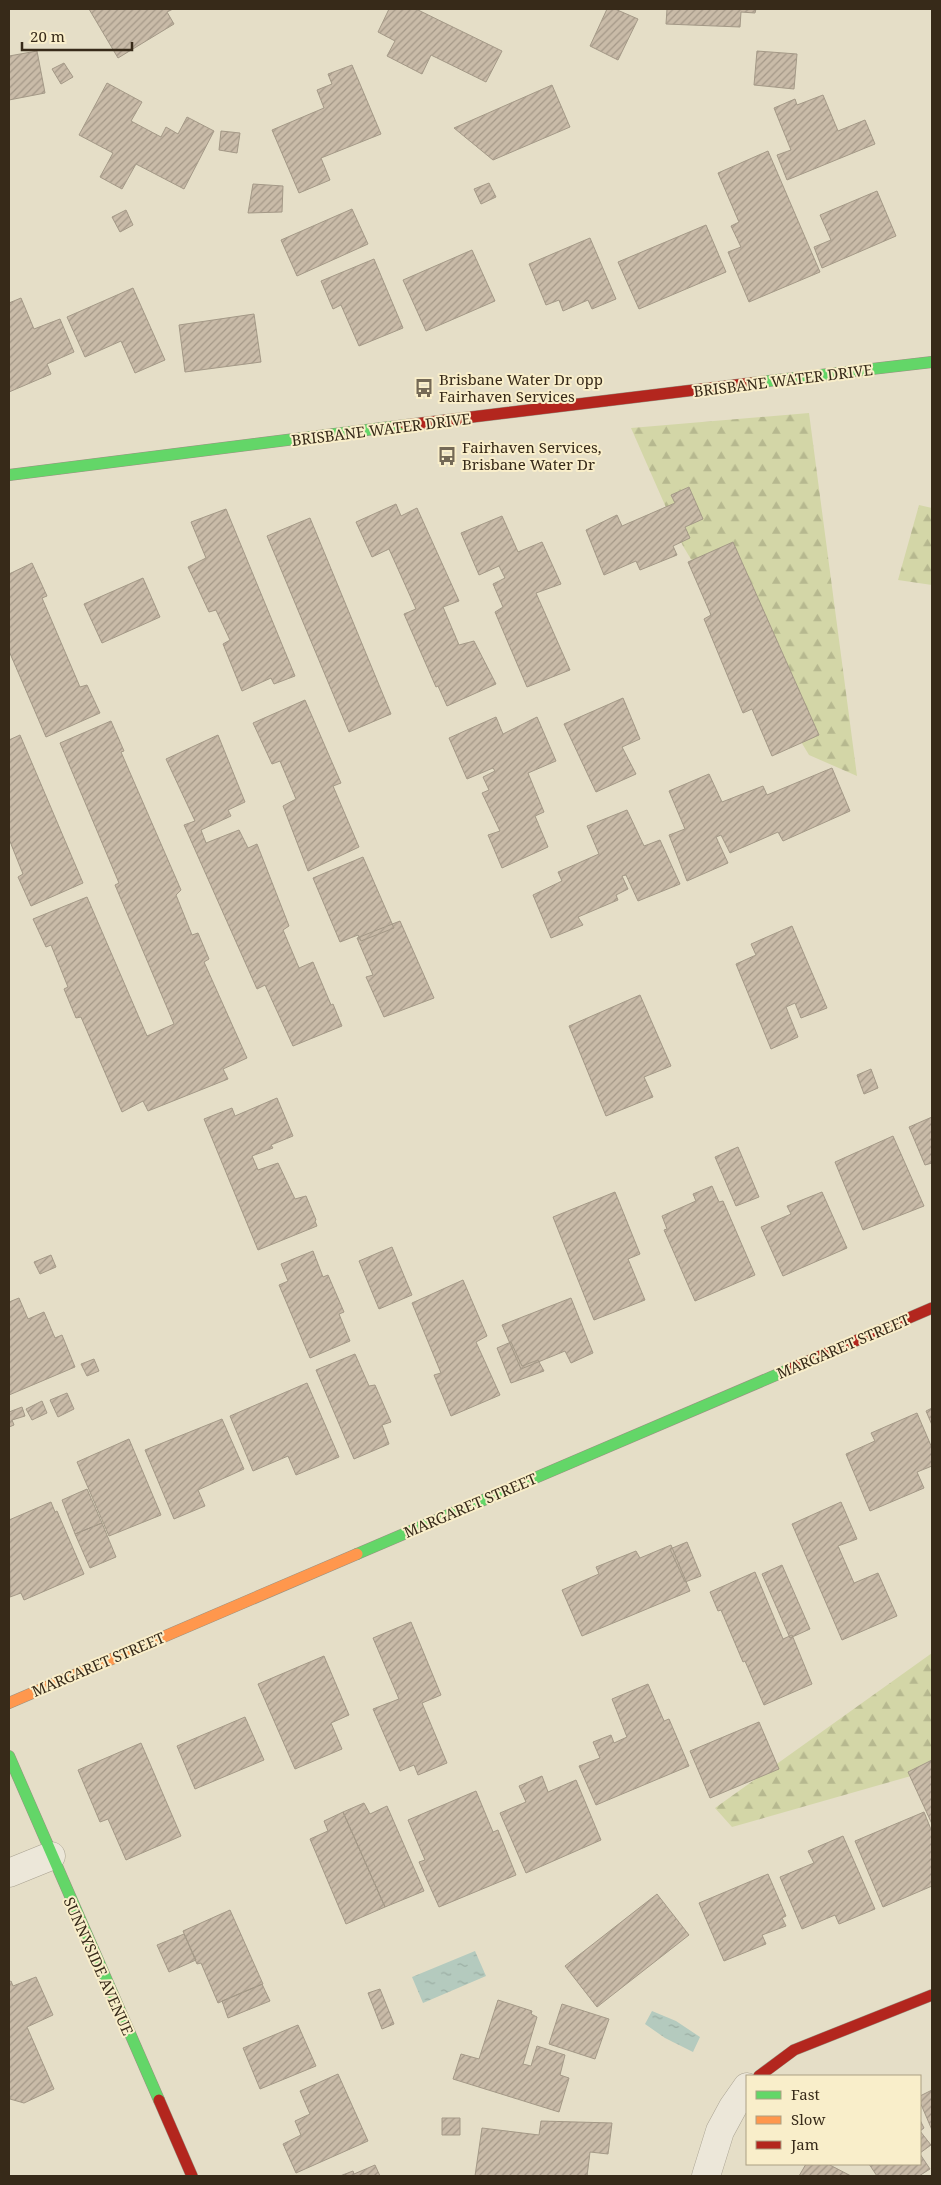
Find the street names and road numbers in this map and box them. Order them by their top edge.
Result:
street label: BRISBANE WATER DRIVE [692,359,874,401]
street label: BRISBANE WATER DRIVE [290,408,472,450]
street label: MARGARET STREET [773,1309,913,1383]
street label: MARGARET STREET [400,1468,540,1542]
street label: MARGARET STREET [28,1627,168,1701]
street label: SUNNYSIDE AVENUE [60,1894,138,2038]

